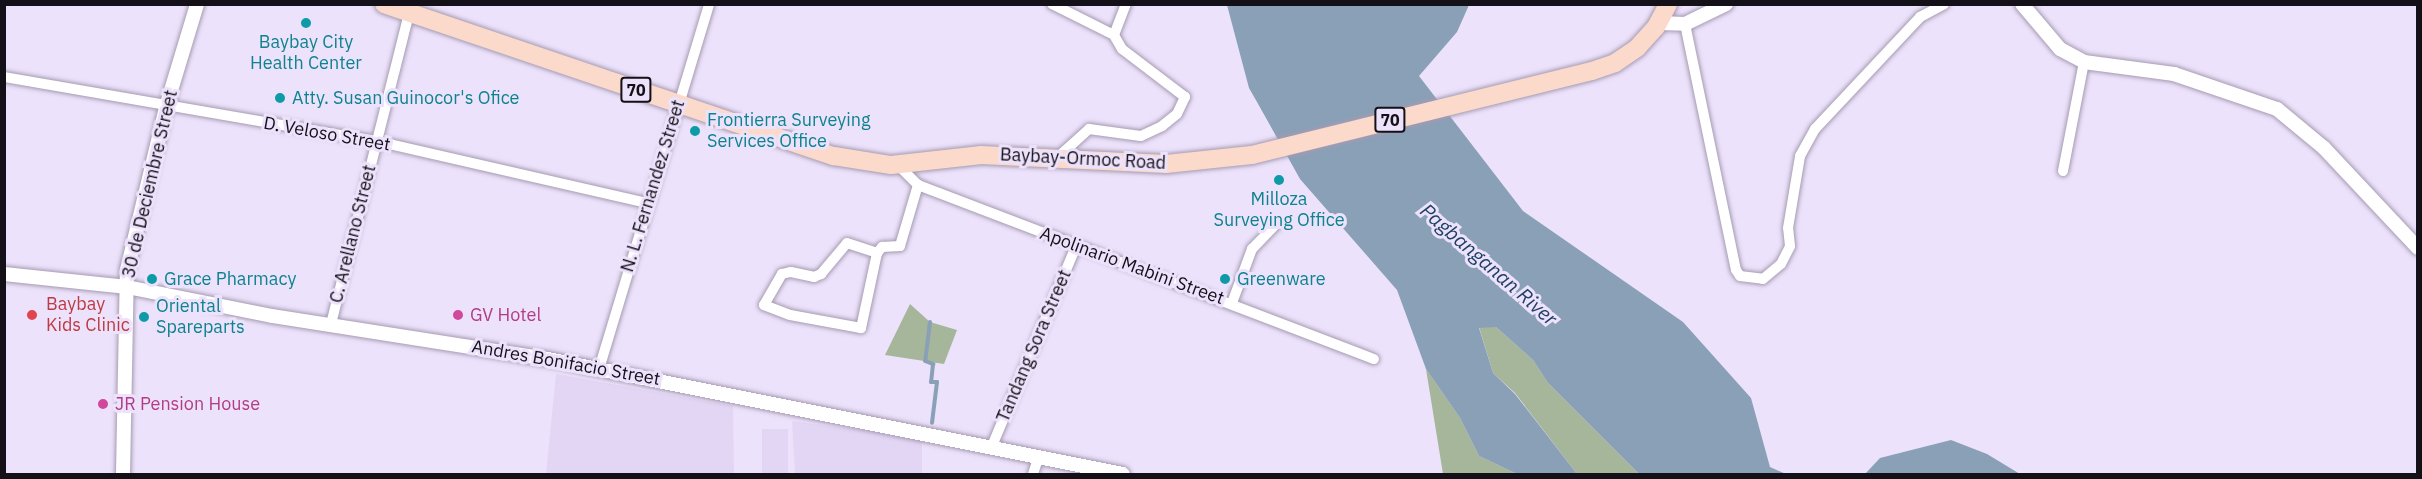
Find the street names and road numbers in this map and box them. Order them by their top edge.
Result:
road number: 70 [620,77,652,103]
street label: 30 de Deciembre Street [118,88,182,280]
street label: N. L. Fernandez Street [617,97,689,275]
road number: 70 [1374,107,1406,133]
street label: D. Veloso Street [262,112,392,156]
street label: Baybay-Ormoc Road [999,144,1167,174]
street label: C. Arellano Street [325,163,381,305]
street label: Apolinario Mabini Street [1037,223,1227,309]
street label: Tandang Sora Street [992,267,1076,425]
street label: Andres Bonifacio Street [470,336,662,390]

